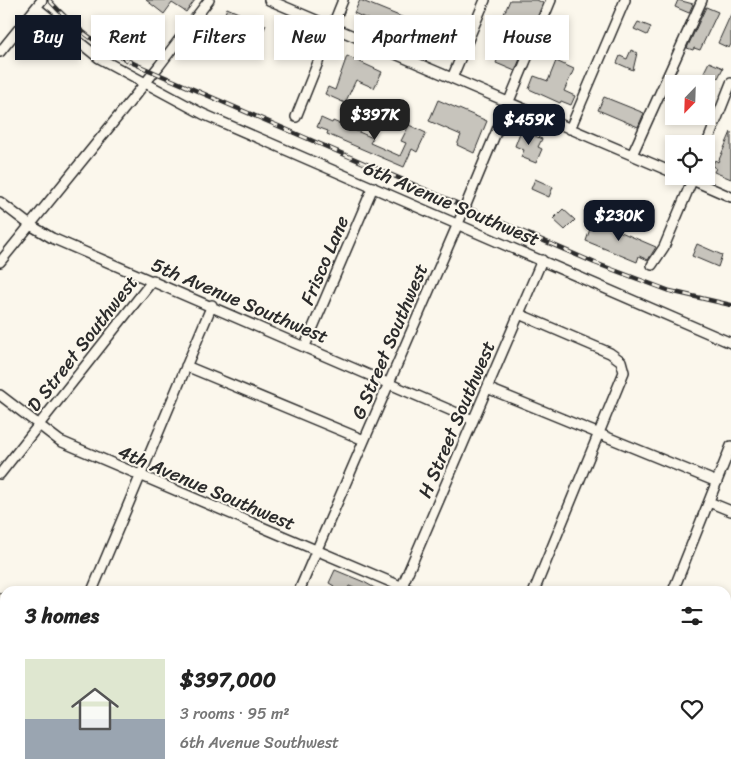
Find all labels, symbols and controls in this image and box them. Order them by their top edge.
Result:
chip: Buy [15,15,81,60]
chip: Rent [91,15,165,60]
chip: Filters [175,15,264,60]
chip: New [274,15,344,60]
chip: Apartment [354,15,475,60]
chip: House [485,15,569,60]
north arrow [665,75,715,125]
map controls [665,75,715,185]
pin: $397K [340,98,410,141]
text: $397K [351,100,399,129]
pin: $459K [494,104,564,146]
text: $459K [504,105,554,134]
button: locate [665,135,715,185]
street label: 6th Avenue Southwest [358,151,545,256]
pin: $230K [584,200,654,242]
text: $230K [595,201,643,230]
street label: Frisco Lane [291,210,358,310]
street label: 5th Avenue Southwest [146,248,334,353]
street label: G Street Southwest [342,258,437,424]
street label: D Street Southwest [18,268,147,419]
street label: H Street Southwest [408,335,505,503]
street label: 4th Avenue Southwest [113,435,301,540]
text: 3 homes [25,597,99,635]
icon: filters [678,602,706,630]
text: $397,000 [180,661,276,699]
icon: home [65,679,125,739]
icon: heart [678,695,706,723]
text: 3 rooms · 95 m² [180,699,290,728]
text: 6th Avenue Southwest [180,728,339,757]

